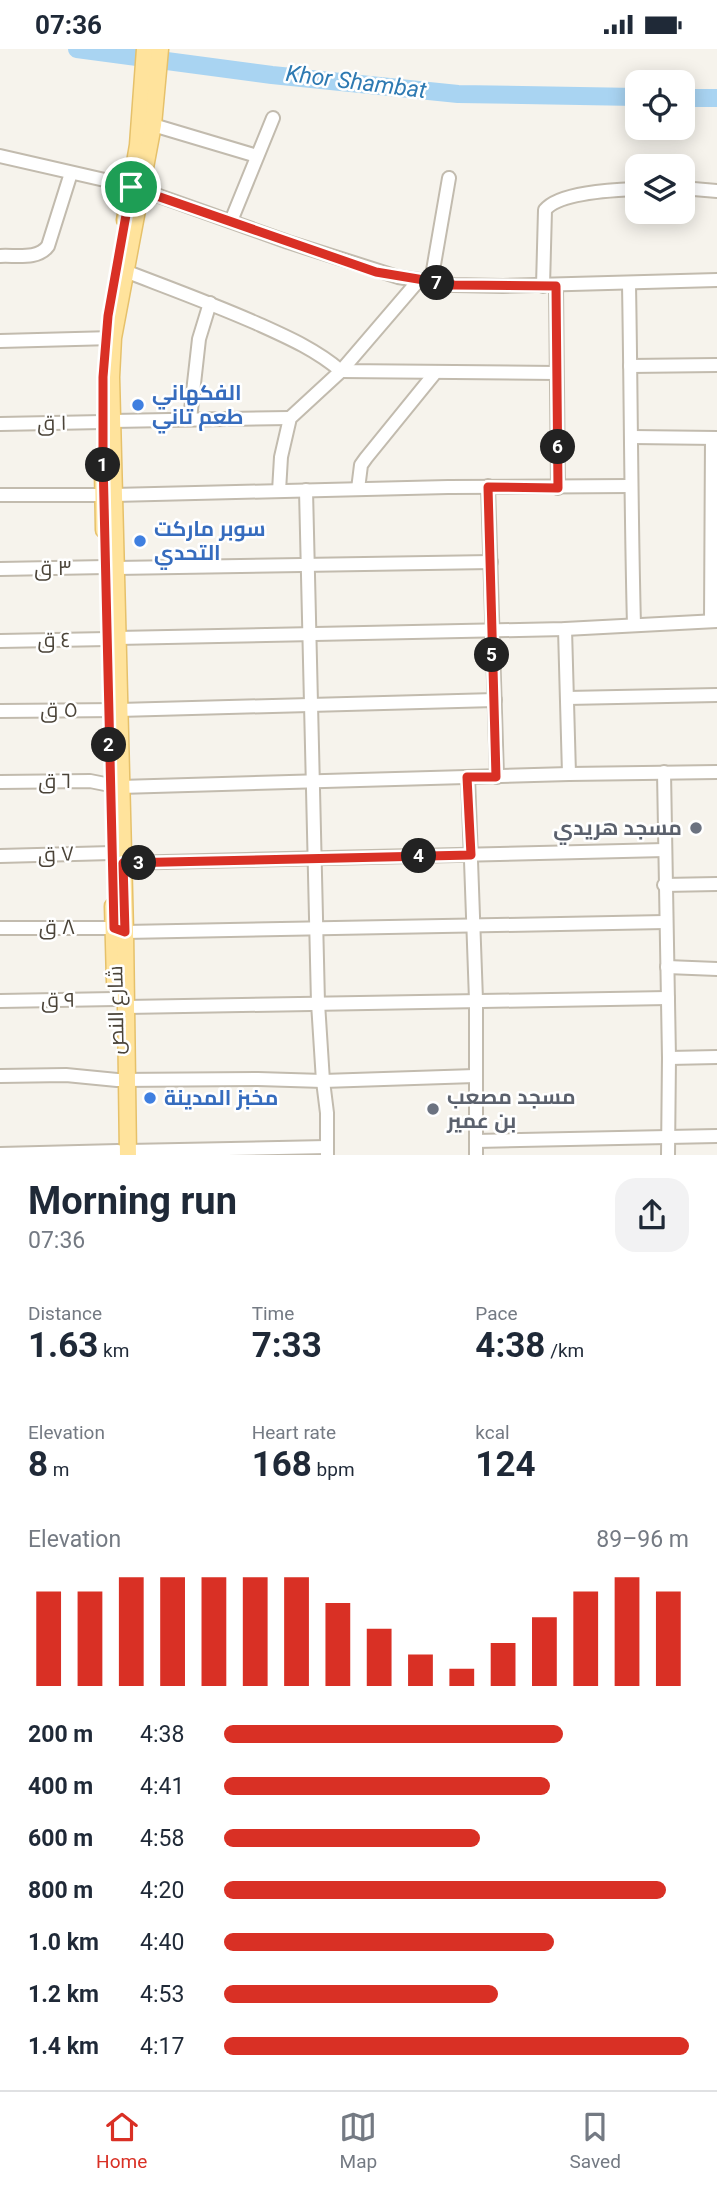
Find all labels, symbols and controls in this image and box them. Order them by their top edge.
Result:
text: 07:36 [35,10,102,40]
water label: Khor Shambat [284,60,429,104]
map controls [625,70,695,224]
button: locate [625,70,695,140]
button: layers [625,154,695,224]
pin [101,157,161,217]
icon: arrive [112,168,150,206]
pin: 7 [420,265,454,301]
text: 7 [431,271,442,294]
place label: الفكهاني طعم تاني [152,381,243,434]
marker: الفكهاني طعم تاني [130,397,146,413]
street label: ١ ق [37,411,67,436]
pin: 6 [540,429,576,465]
text: 6 [552,435,563,458]
pin: 1 [86,447,120,483]
text: 1 [97,453,108,476]
place label: سوبر ماركت التحدي [154,517,266,570]
marker: سوبر ماركت التحدي [132,533,148,549]
street label: ٣ ق [34,556,72,581]
street label: ٤ ق [37,628,71,653]
pin: 5 [475,637,510,673]
text: 5 [486,643,497,666]
street label: ٥ ق [40,698,78,723]
pin: 2 [92,727,126,763]
text: 2 [103,733,114,756]
street label: ٦ ق [38,769,72,794]
place label: مسجد هريدي [553,816,682,845]
marker: مسجد هريدي [688,820,704,836]
pin: 4 [402,839,436,873]
street label: ٧ ق [37,841,75,868]
text: 4 [413,844,424,867]
pin: 3 [122,845,156,881]
text: 3 [133,851,144,874]
street label: ٨ ق [39,915,75,940]
street label: شارع النص [103,965,131,1055]
street label: ٩ ق [41,988,75,1013]
place label: مسجد مصعب بن عمير [446,1085,576,1133]
place label: مخبز المدينة [164,1086,278,1110]
marker: مخبز المدينة [142,1090,158,1106]
marker: مسجد مصعب بن عمير [425,1101,441,1117]
button: share [615,1178,689,1252]
text: Morning run [28,1179,237,1223]
text: 07:36 [28,1227,85,1254]
text: Distance [28,1302,102,1325]
text: Time [252,1302,294,1325]
text: Pace [475,1302,518,1325]
text: 1.63 [28,1325,98,1366]
text: 7:33 [252,1325,322,1366]
text: 4:38 [475,1325,545,1366]
text: km [98,1339,129,1362]
text: /km [545,1339,584,1362]
text: Elevation [28,1421,105,1444]
text: Heart rate [252,1421,336,1444]
text: kcal [475,1421,510,1444]
text: 8 [28,1444,48,1485]
text: 168 [252,1444,312,1485]
text: 124 [475,1444,536,1485]
text: m [48,1458,69,1481]
text: bpm [312,1458,355,1481]
text: Elevation [28,1526,121,1553]
text: 89–96 m [596,1526,689,1553]
text: 200 m [28,1721,93,1748]
text: 4:38 [140,1721,184,1748]
text: 400 m [28,1773,93,1800]
text: 4:41 [140,1773,184,1800]
text: 600 m [28,1825,93,1852]
text: 4:58 [140,1825,184,1852]
text: 800 m [28,1877,93,1904]
text: 4:20 [140,1877,184,1904]
text: 1.0 km [28,1929,99,1956]
text: 4:40 [140,1929,184,1956]
text: 1.2 km [28,1981,99,2008]
text: 4:53 [140,1981,184,2008]
text: 1.4 km [28,2033,99,2060]
text: 4:17 [140,2033,184,2060]
tab: Home [96,2108,147,2173]
tab: Map [339,2108,377,2173]
tab: Saved [570,2108,621,2173]

